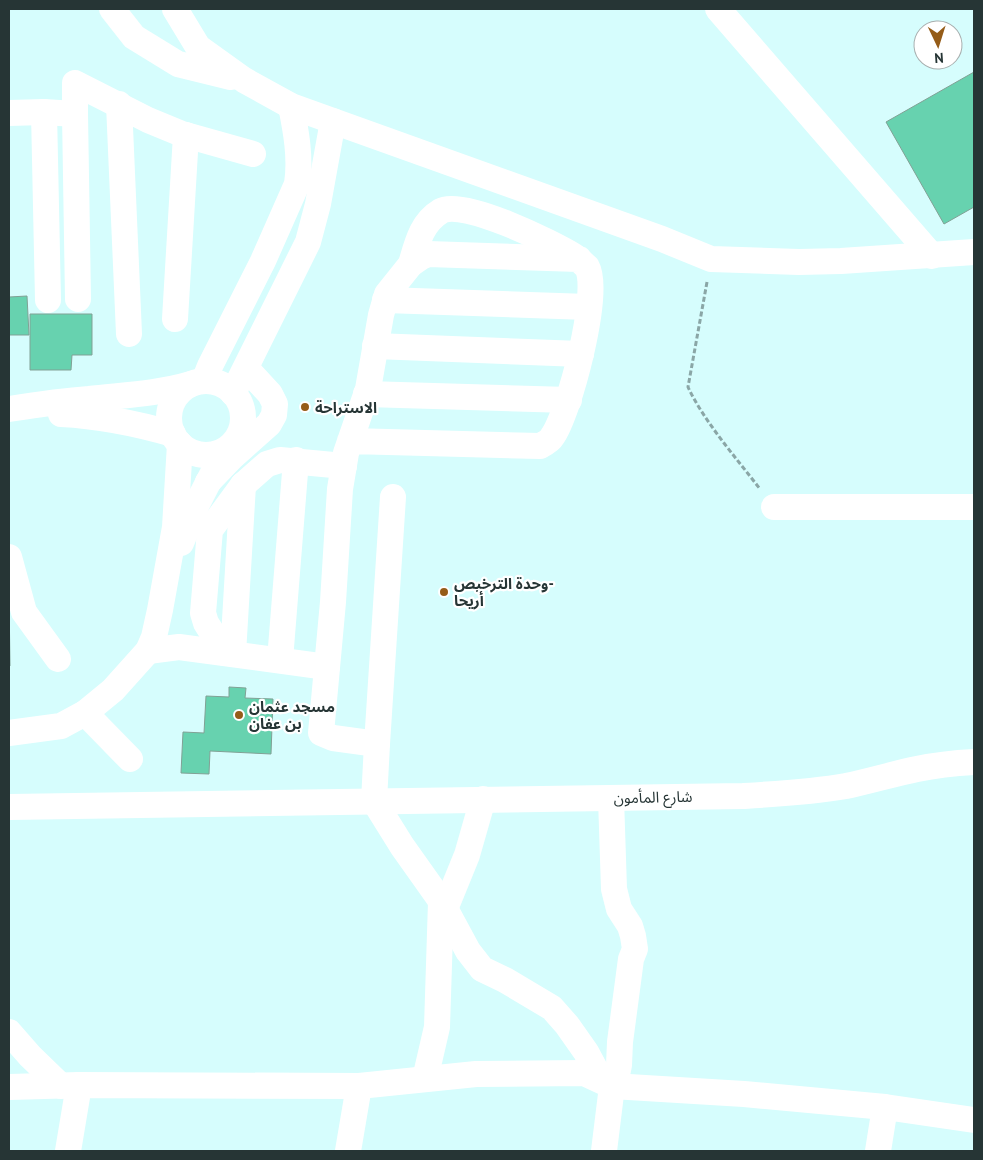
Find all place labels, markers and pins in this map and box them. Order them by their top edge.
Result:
place label: الاستراحة [315,398,377,417]
marker: الاستراحة [299,401,311,413]
place label: وحدة الترخيص- أريحا [454,574,554,610]
marker: وحدة الترخيص- أريحا [438,586,450,598]
place label: مسجد عثمان بن عفان [249,697,335,733]
marker: مسجد عثمان بن عفان [233,709,245,721]

